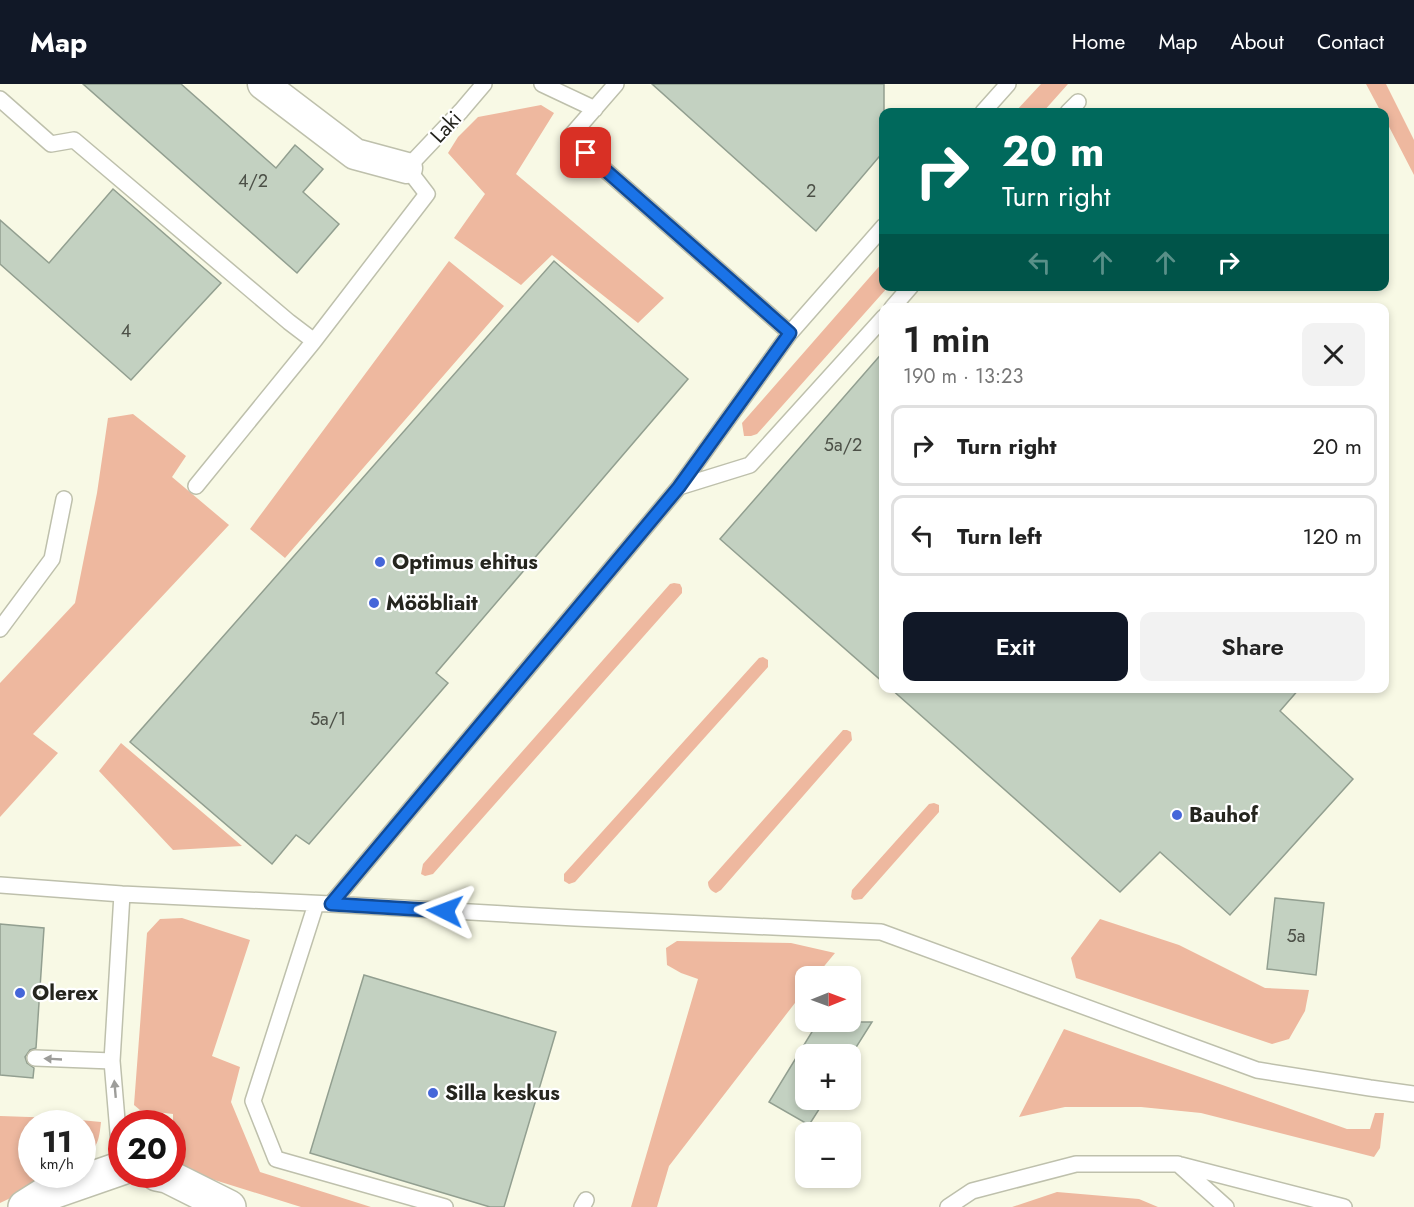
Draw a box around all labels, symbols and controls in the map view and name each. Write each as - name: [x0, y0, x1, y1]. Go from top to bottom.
- text: Map: [30, 22, 87, 63]
- text: Home: [1072, 27, 1125, 57]
- text: Map: [1158, 27, 1198, 57]
- text: About: [1231, 27, 1284, 57]
- text: Contact: [1317, 27, 1384, 57]
- street label: Laki: [423, 104, 469, 150]
- text: 20 m: [1002, 121, 1104, 182]
- pin: [560, 127, 611, 178]
- icon: right: [903, 132, 981, 210]
- icon: arrive: [569, 136, 602, 169]
- house number: 4/2: [238, 168, 268, 194]
- text: Turn right: [1002, 177, 1110, 216]
- house number: 2: [806, 178, 816, 204]
- icon: left: [1023, 246, 1056, 279]
- icon: ahead: [1086, 246, 1119, 279]
- icon: ahead: [1149, 246, 1182, 279]
- icon: right: [1212, 246, 1245, 279]
- text: 1 min: [903, 313, 990, 365]
- house number: 4: [121, 318, 131, 344]
- button: close: [1302, 323, 1365, 386]
- text: 190 m · 13:23: [903, 362, 1023, 391]
- icon: right: [906, 429, 939, 462]
- text: Turn right: [957, 430, 1057, 462]
- text: 20 m: [1313, 430, 1362, 462]
- house number: 5a/2: [824, 432, 862, 458]
- icon: left: [906, 519, 939, 552]
- text: Turn left: [957, 520, 1042, 552]
- text: 120 m: [1303, 520, 1362, 552]
- place label: Optimus ehitus: [392, 547, 538, 577]
- marker: Optimus ehitus: [373, 555, 387, 569]
- place label: Mööbliait: [386, 588, 478, 618]
- marker: Mööbliait: [367, 596, 381, 610]
- button: Exit: [903, 612, 1128, 681]
- button: Share: [1140, 612, 1365, 681]
- house number: 5a/1: [310, 706, 346, 732]
- place label: Bauhof: [1189, 800, 1259, 830]
- marker: Bauhof: [1170, 808, 1184, 822]
- position arrow: [413, 879, 477, 943]
- house number: 5a: [1287, 923, 1305, 949]
- north arrow: [795, 966, 861, 1032]
- map controls: [795, 966, 861, 1188]
- place label: Olerex: [32, 978, 99, 1008]
- marker: Olerex: [13, 986, 27, 1000]
- button: +: [795, 1044, 861, 1110]
- one-way arrow: [43, 1054, 62, 1063]
- place label: Silla keskus: [445, 1078, 560, 1108]
- one-way arrow: [110, 1079, 119, 1098]
- marker: Silla keskus: [426, 1086, 440, 1100]
- speed limit sign: 20: [108, 1110, 186, 1188]
- text: 11: [42, 1120, 72, 1163]
- button: −: [795, 1122, 861, 1188]
- text: km/h: [40, 1153, 74, 1175]

